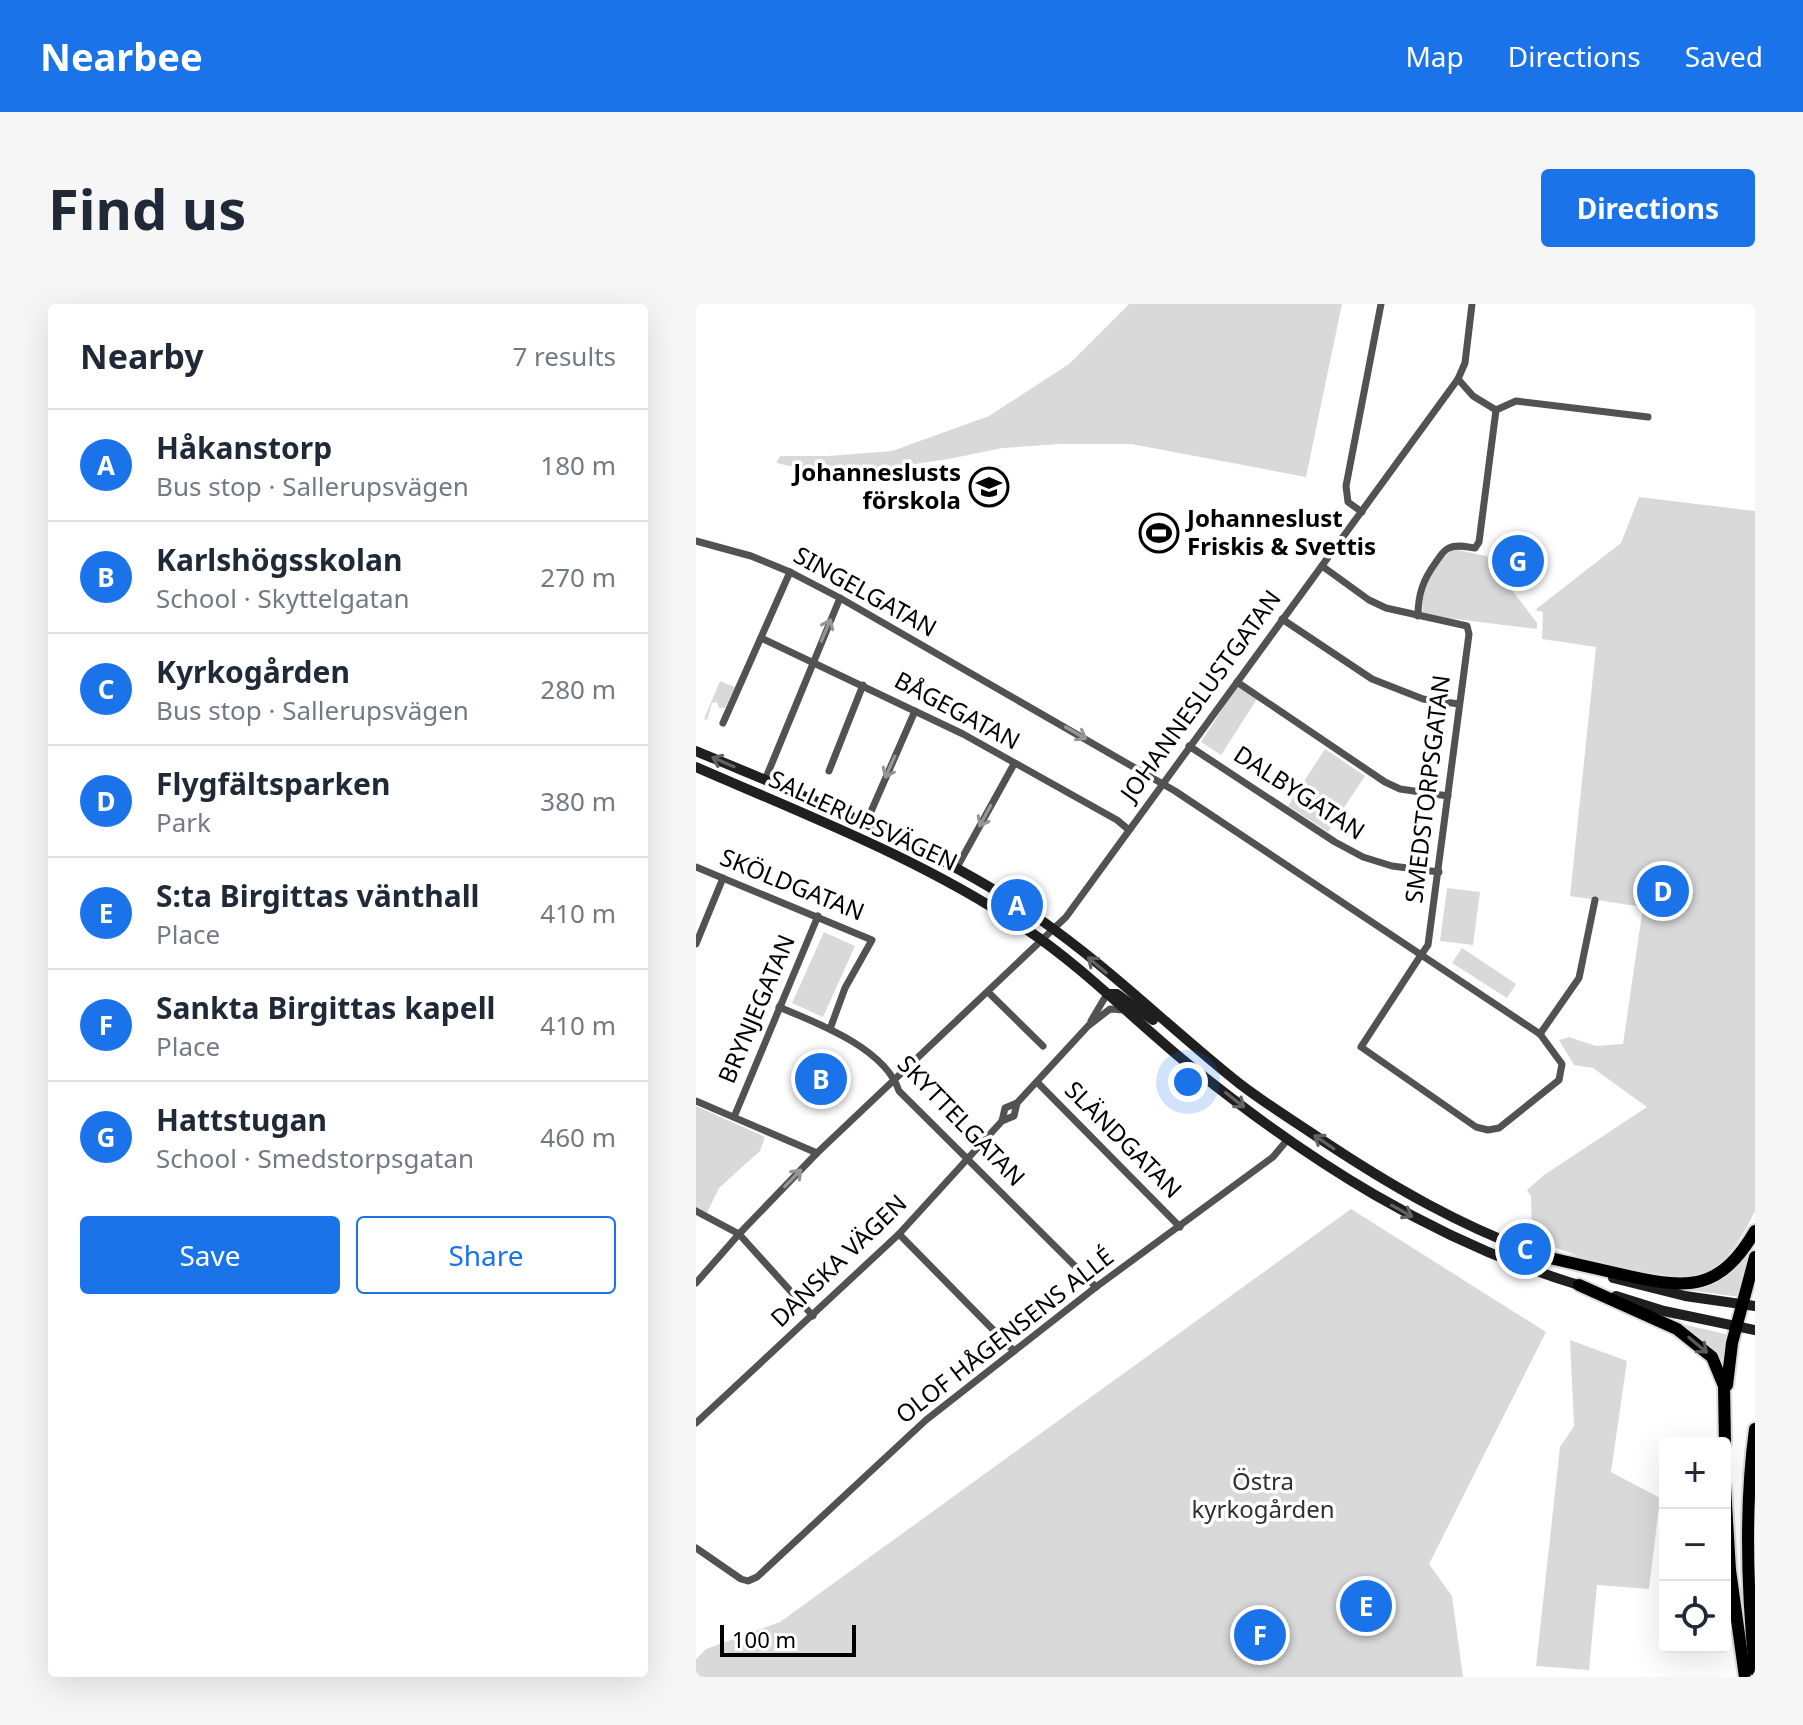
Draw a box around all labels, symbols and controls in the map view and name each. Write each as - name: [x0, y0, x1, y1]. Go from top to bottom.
- text: Nearbee: [40, 30, 203, 82]
- text: Map: [1405, 37, 1464, 75]
- text: Directions: [1508, 37, 1641, 75]
- text: Saved: [1685, 37, 1763, 75]
- button: Directions: [1541, 169, 1755, 247]
- text: Find us: [48, 170, 246, 246]
- text: Nearby: [80, 333, 204, 379]
- text: 7 results: [512, 338, 616, 374]
- text: Håkanstorp: [156, 427, 332, 468]
- text: A: [97, 447, 115, 483]
- text: 180 m: [540, 447, 616, 483]
- place label: Johanneslusts förskola: [791, 455, 961, 516]
- school or university icon: Johanneslusts förskola: [968, 466, 1010, 508]
- text: Bus stop · Sallerupsvägen: [156, 468, 469, 504]
- place label: Johanneslust Friskis & Svettis: [1185, 501, 1376, 562]
- sports icon: Johanneslust Friskis & Svettis: [1138, 512, 1180, 554]
- pin: G: [1492, 531, 1544, 591]
- street label: SINGELGATAN: [788, 538, 943, 644]
- text: Karlshögsskolan: [156, 539, 402, 580]
- text: B: [97, 559, 115, 595]
- text: 270 m: [540, 559, 616, 595]
- text: School · Skyttelgatan: [156, 580, 410, 616]
- street label: JOHANNESLUSTGATAN: [1111, 583, 1288, 809]
- one-way arrow: [820, 618, 835, 643]
- text: Kyrkogården: [156, 651, 350, 692]
- street label: BÅGEGATAN: [889, 663, 1026, 757]
- text: C: [98, 671, 114, 707]
- text: 280 m: [540, 671, 616, 707]
- street label: SMEDSTORPSGATAN: [1396, 673, 1457, 905]
- text: Bus stop · Sallerupsvägen: [156, 692, 469, 728]
- one-way arrow: [1064, 725, 1087, 741]
- street label: DALBYGATAN: [1228, 737, 1372, 846]
- one-way arrow: [711, 754, 735, 769]
- one-way arrow: [882, 755, 897, 779]
- street label: SALLERUPSVÄGEN: [764, 761, 963, 878]
- text: Flygfältsparken: [156, 763, 390, 804]
- text: D: [96, 783, 116, 819]
- text: 380 m: [540, 783, 616, 819]
- text: Park: [156, 804, 211, 840]
- one-way arrow: [977, 804, 992, 828]
- street label: SKÖLDGATAN: [716, 840, 870, 928]
- pin: D: [1637, 861, 1689, 921]
- text: S:ta Birgittas vänthall: [156, 875, 480, 916]
- pin: A: [991, 875, 1043, 935]
- text: E: [99, 895, 113, 931]
- text: 410 m: [540, 895, 616, 931]
- text: Place: [156, 916, 220, 952]
- street label: BRYNJEGATAN: [709, 929, 802, 1088]
- one-way arrow: [1087, 956, 1108, 974]
- text: Sankta Birgittas kapell: [156, 987, 496, 1028]
- text: F: [99, 1007, 113, 1043]
- text: 410 m: [540, 1007, 616, 1043]
- text: Place: [156, 1028, 220, 1064]
- street label: SKYTTELGATAN: [891, 1047, 1033, 1193]
- pin: B: [795, 1049, 847, 1109]
- your location: [1168, 1062, 1208, 1102]
- street label: SLÄNDGATAN: [1058, 1073, 1190, 1205]
- one-way arrow: [1224, 1091, 1245, 1108]
- text: Hattstugan: [156, 1099, 327, 1140]
- text: G: [97, 1119, 115, 1155]
- text: 460 m: [540, 1119, 616, 1155]
- one-way arrow: [1314, 1134, 1336, 1150]
- text: School · Smedstorpsgatan: [156, 1140, 474, 1176]
- one-way arrow: [783, 1169, 802, 1188]
- street label: DANSKA VÄGEN: [763, 1186, 913, 1333]
- one-way arrow: [1390, 1204, 1413, 1220]
- button: Save: [80, 1216, 340, 1294]
- button: Share: [356, 1216, 616, 1294]
- pin: C: [1499, 1219, 1551, 1279]
- street label: OLOF HÅGENSENS ALLÉ: [888, 1239, 1120, 1430]
- one-way arrow: [1687, 1336, 1708, 1354]
- map controls: [1659, 1437, 1731, 1653]
- button: +: [1659, 1437, 1731, 1509]
- park label: Östra kyrkogården: [1191, 1464, 1335, 1525]
- button: −: [1659, 1509, 1731, 1581]
- pin: E: [1340, 1576, 1392, 1636]
- button: locate: [1659, 1581, 1731, 1653]
- pin: F: [1234, 1605, 1286, 1665]
- scale bar: [720, 1621, 856, 1657]
- text: 100 m: [732, 1624, 796, 1654]

